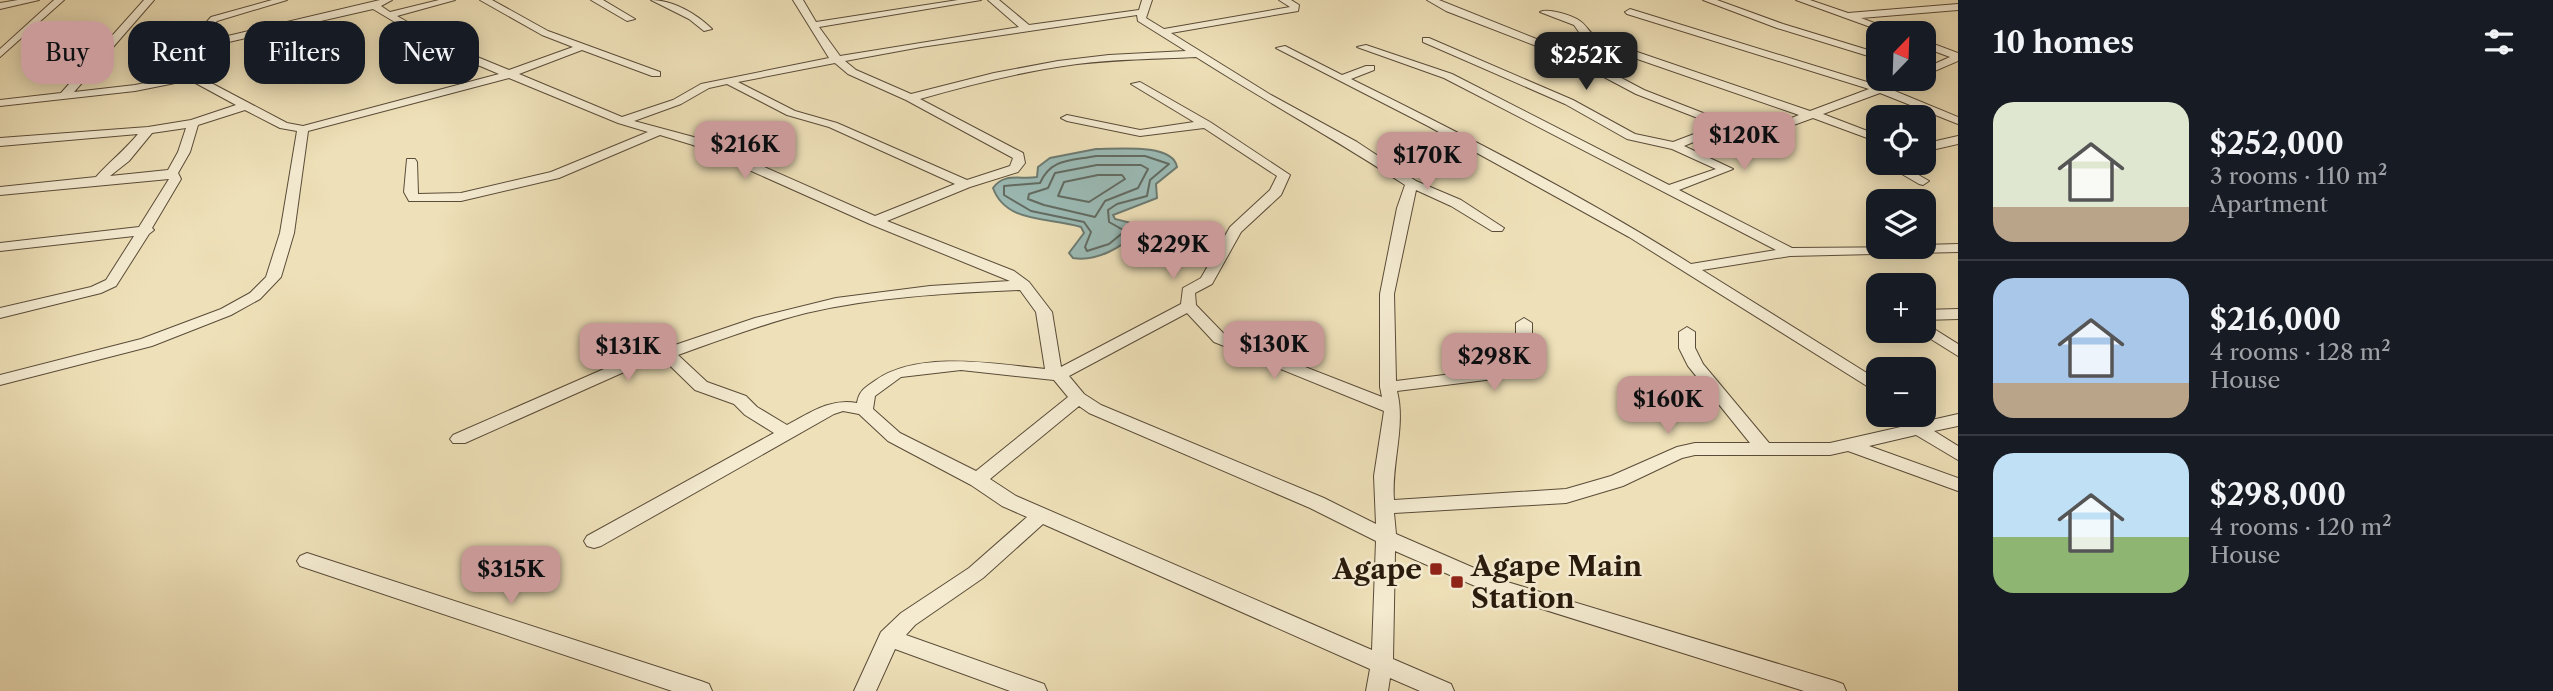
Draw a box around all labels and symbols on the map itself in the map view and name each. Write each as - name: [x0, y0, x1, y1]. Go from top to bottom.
- north arrow: [1866, 21, 1936, 91]
- pin: $252K: [1537, 32, 1635, 92]
- pin: $120K: [1695, 113, 1793, 172]
- pin: $216K: [696, 122, 794, 181]
- pin: $170K: [1378, 132, 1476, 192]
- pin: $229K: [1124, 222, 1222, 281]
- pin: $130K: [1225, 322, 1323, 381]
- pin: $131K: [579, 324, 677, 383]
- pin: $298K: [1445, 334, 1543, 393]
- pin: $160K: [1619, 376, 1717, 436]
- pin: $315K: [462, 546, 560, 606]
- place label: Agape Main Station: [1470, 549, 1642, 615]
- place label: Agape: [1332, 552, 1422, 586]
- marker: Agape: [1428, 561, 1444, 577]
- marker: Agape Main Station: [1449, 574, 1465, 590]

